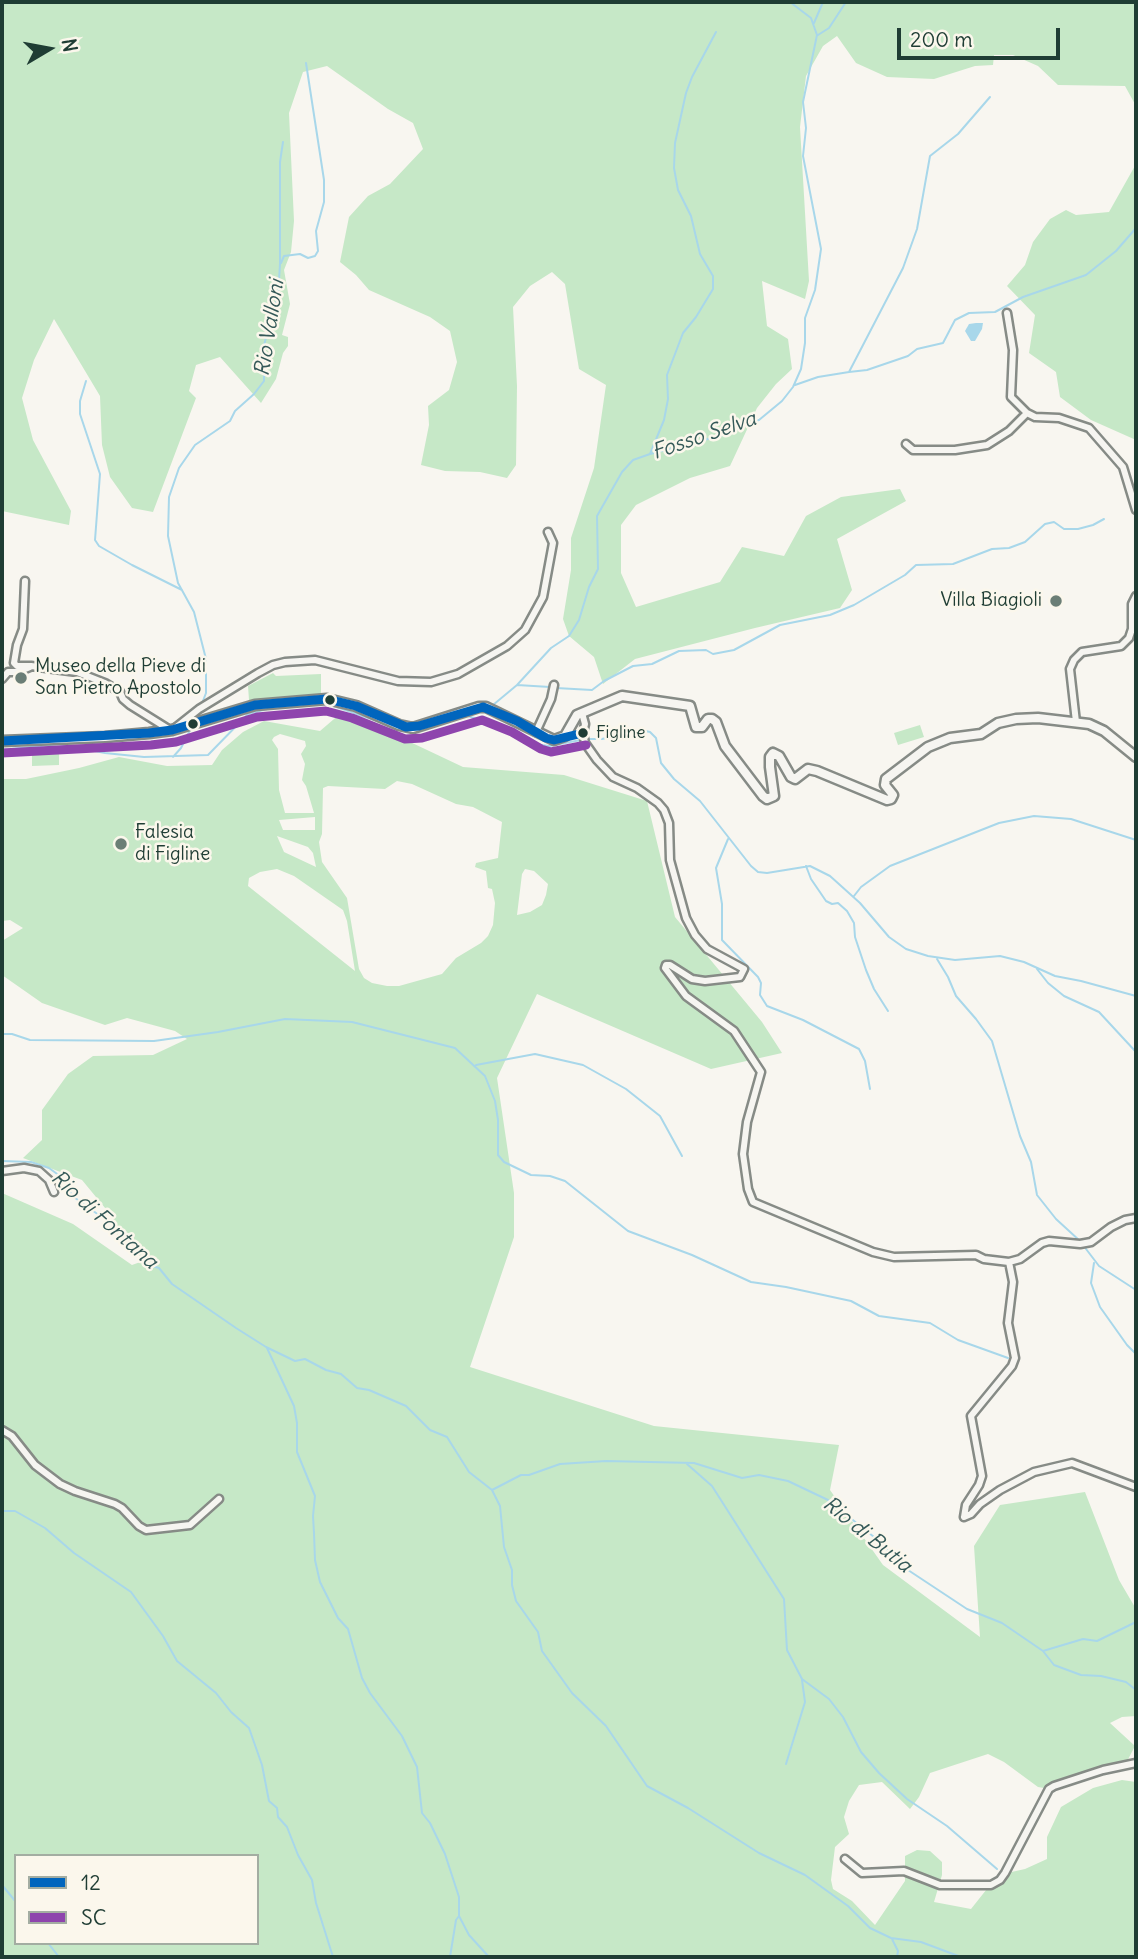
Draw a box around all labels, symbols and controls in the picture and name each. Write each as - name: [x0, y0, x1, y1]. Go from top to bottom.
- north arrow: [14, 14, 84, 84]
- scale bar: [900, 14, 1063, 58]
- text: 200 m: [910, 26, 973, 53]
- text: N: [57, 37, 83, 54]
- water label: Rio Valloni: [250, 278, 290, 378]
- water label: Fosso Selva: [649, 406, 759, 466]
- place label: Villa Biagioli: [940, 590, 1042, 612]
- marker: Villa Biagioli: [1048, 593, 1064, 609]
- place label: Museo della Pieve di San Pietro Apostolo: [35, 656, 206, 700]
- marker: Museo della Pieve di San Pietro Apostolo: [13, 670, 29, 686]
- unlabelled marker: [323, 693, 337, 707]
- unlabelled marker: [186, 717, 200, 731]
- place label: Figline: [596, 723, 646, 743]
- marker: Figline: [576, 726, 590, 740]
- place label: Falesia di Figline: [135, 822, 210, 866]
- marker: Falesia di Figline: [113, 836, 129, 852]
- water label: Rio di Fontana: [45, 1166, 163, 1274]
- water label: Rio di Butia: [818, 1492, 916, 1578]
- legend: [14, 1854, 259, 1945]
- text: 12: [81, 1869, 101, 1896]
- text: SC: [81, 1904, 107, 1931]

